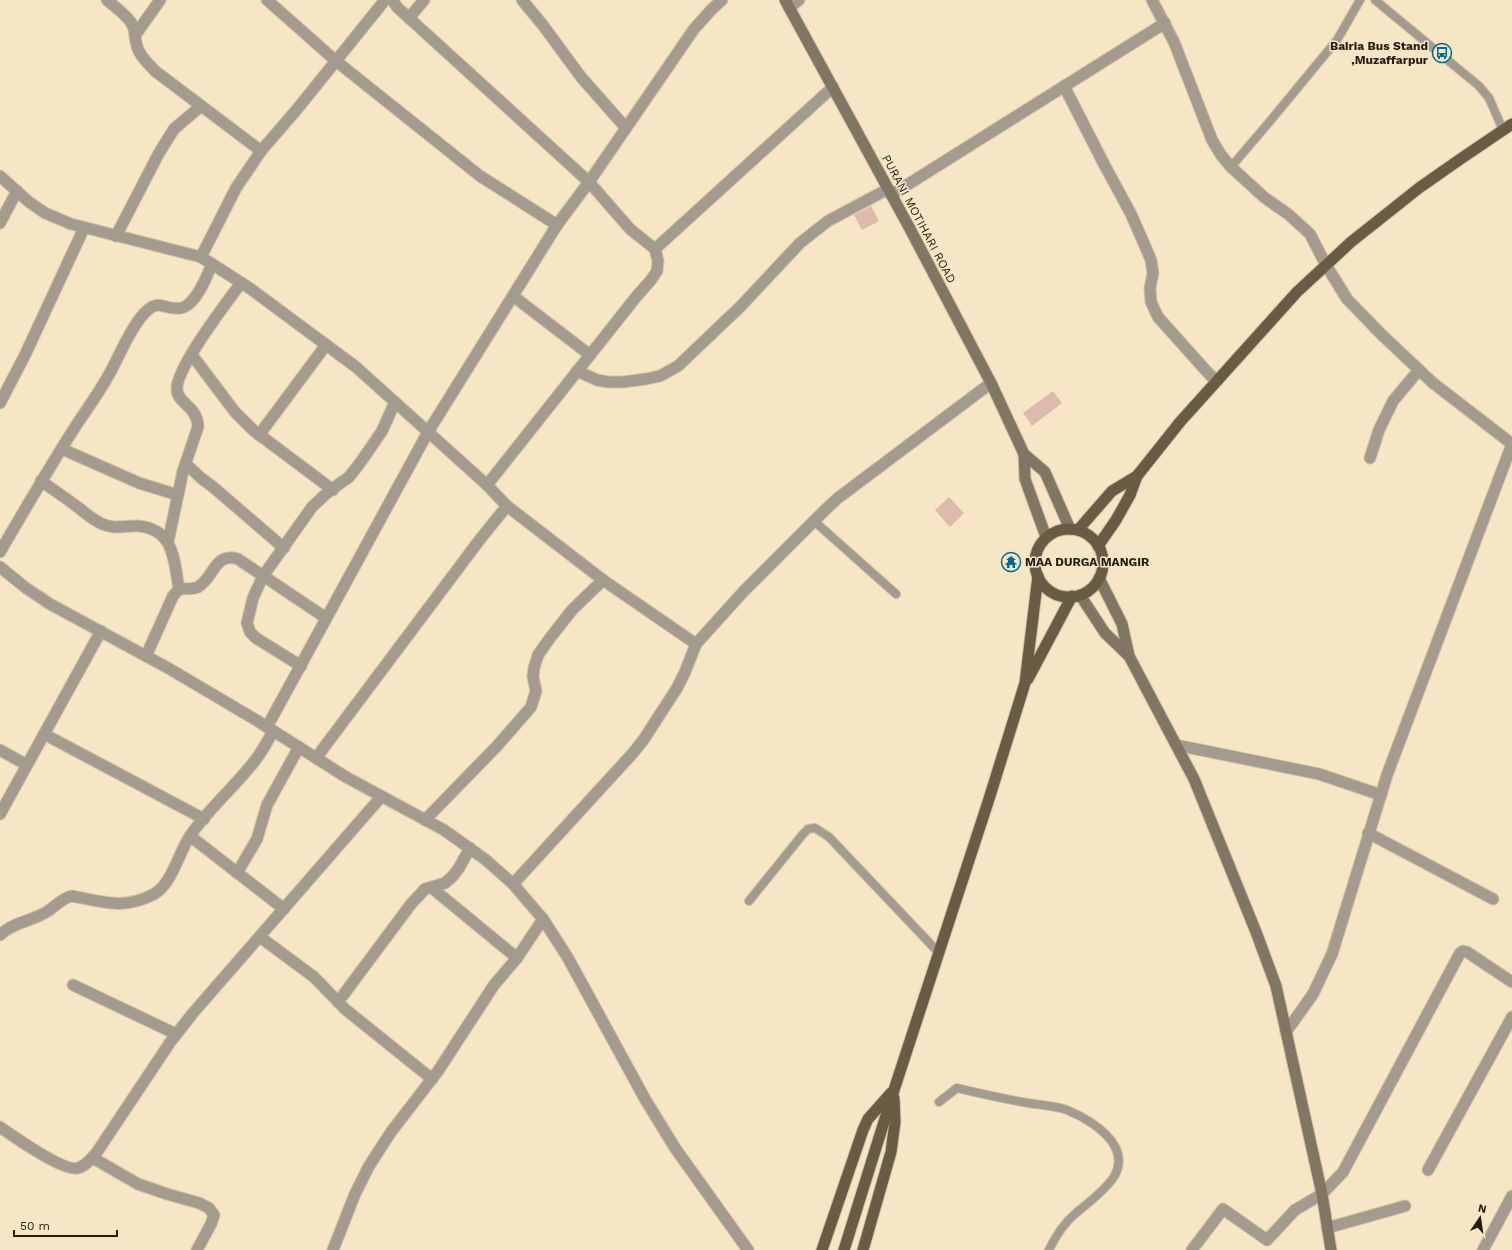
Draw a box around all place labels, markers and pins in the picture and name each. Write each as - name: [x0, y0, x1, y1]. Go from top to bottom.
- place label: Bairia Bus Stand ,Muzaffarpur: [1330, 39, 1429, 67]
- bus stop icon: Bairia Bus Stand ,Muzaffarpur: [1431, 42, 1453, 64]
- temple icon: MAA DURGA MANGIR: [1000, 551, 1022, 573]
- place label: MAA DURGA MANGIR: [1025, 555, 1150, 569]

